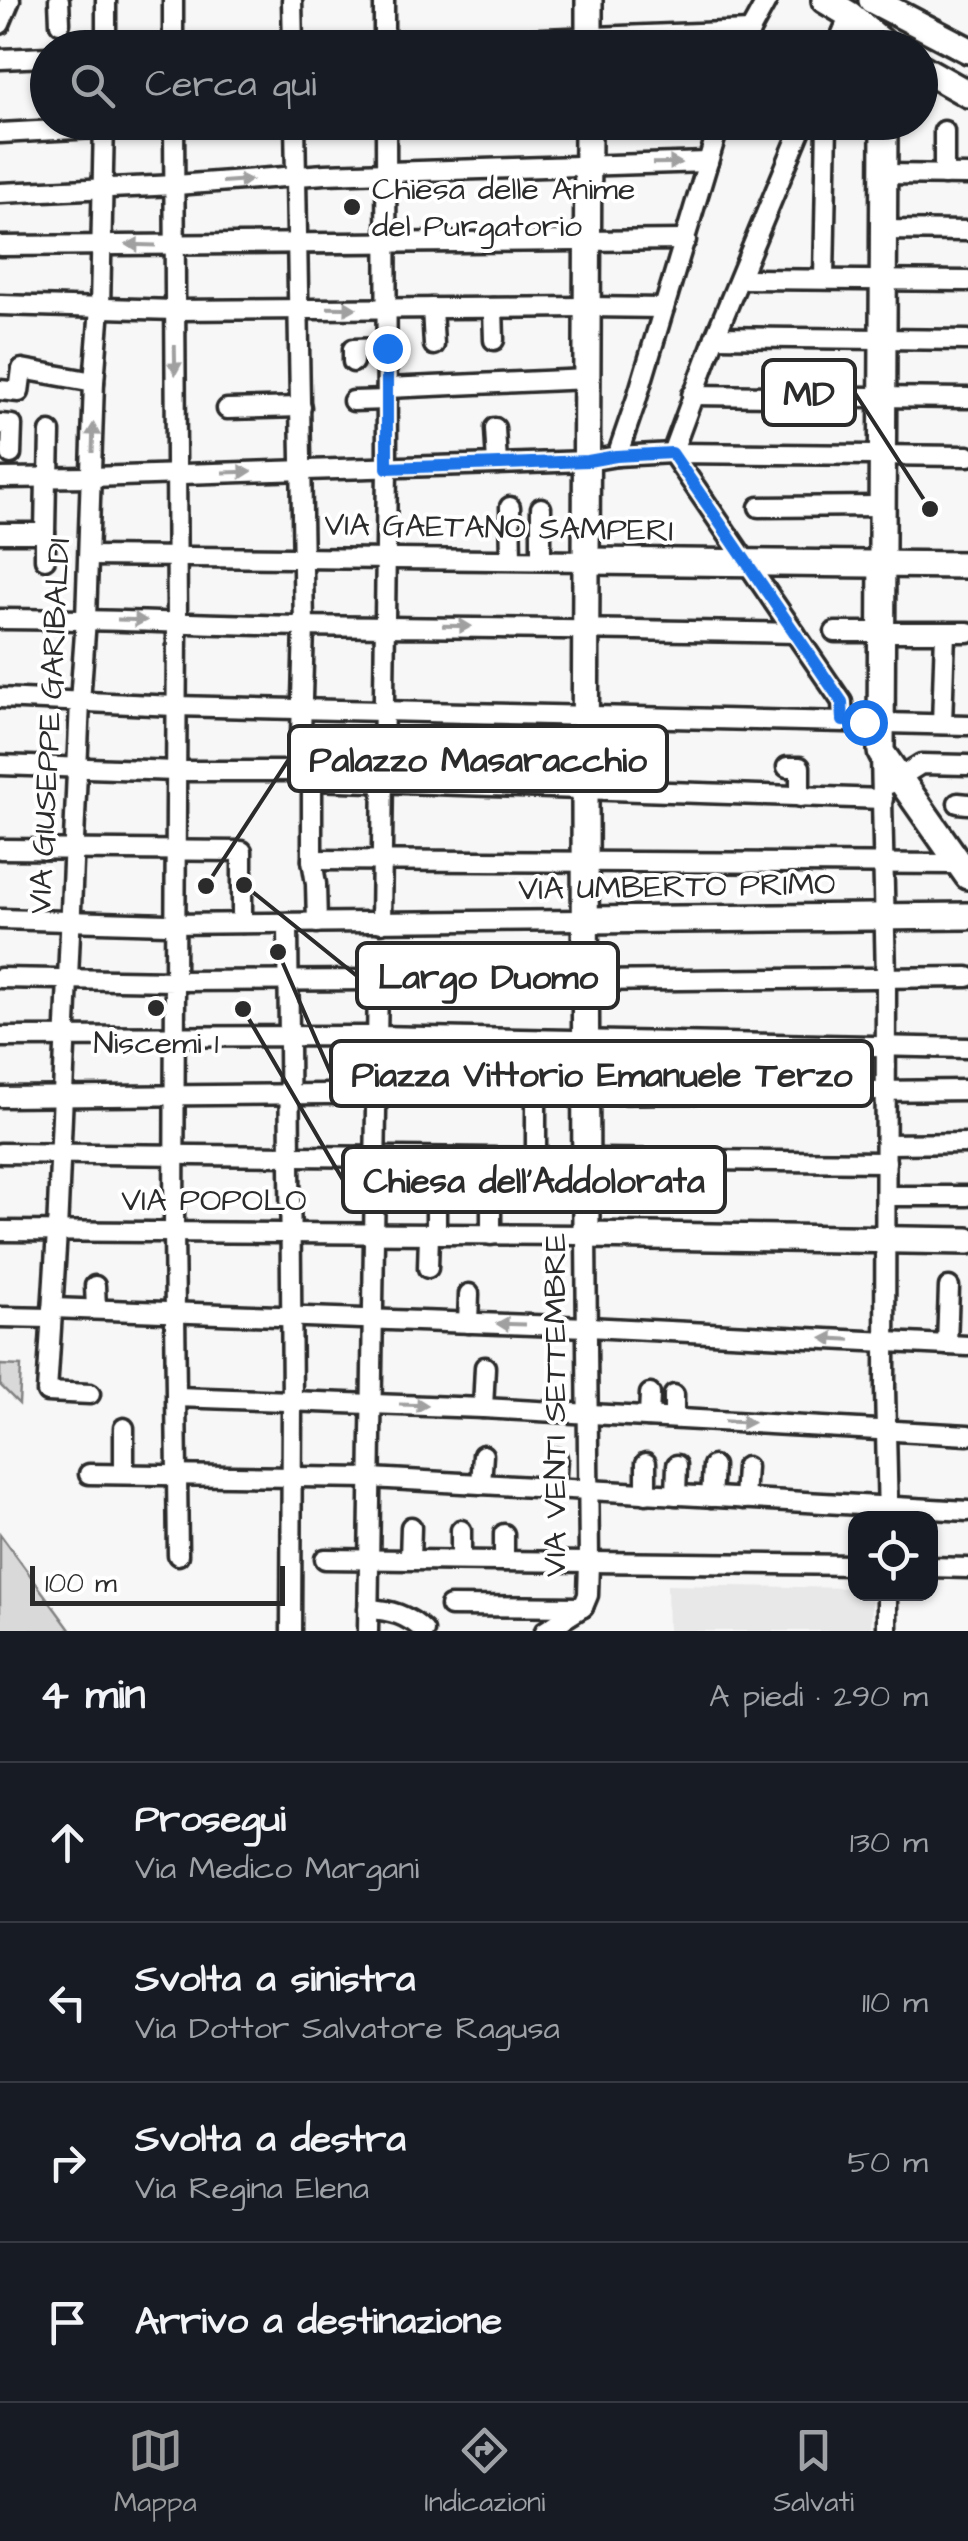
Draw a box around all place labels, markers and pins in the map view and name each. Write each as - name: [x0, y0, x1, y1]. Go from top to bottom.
- place label: Chiesa delle Anime del Purgatorio: [372, 167, 635, 249]
- marker: Chiesa delle Anime del Purgatorio: [341, 196, 363, 218]
- callout: MD: [763, 360, 855, 425]
- callout: Palazzo Masaracchio: [289, 726, 667, 791]
- callout: Largo Duomo: [357, 943, 618, 1008]
- marker: Niscemi 1: [145, 997, 167, 1019]
- place label: Niscemi 1: [93, 1021, 219, 1066]
- callout: Piazza Vittorio Emanuele Terzo: [331, 1041, 872, 1106]
- callout: Chiesa dell'Addolorata: [343, 1147, 725, 1212]

